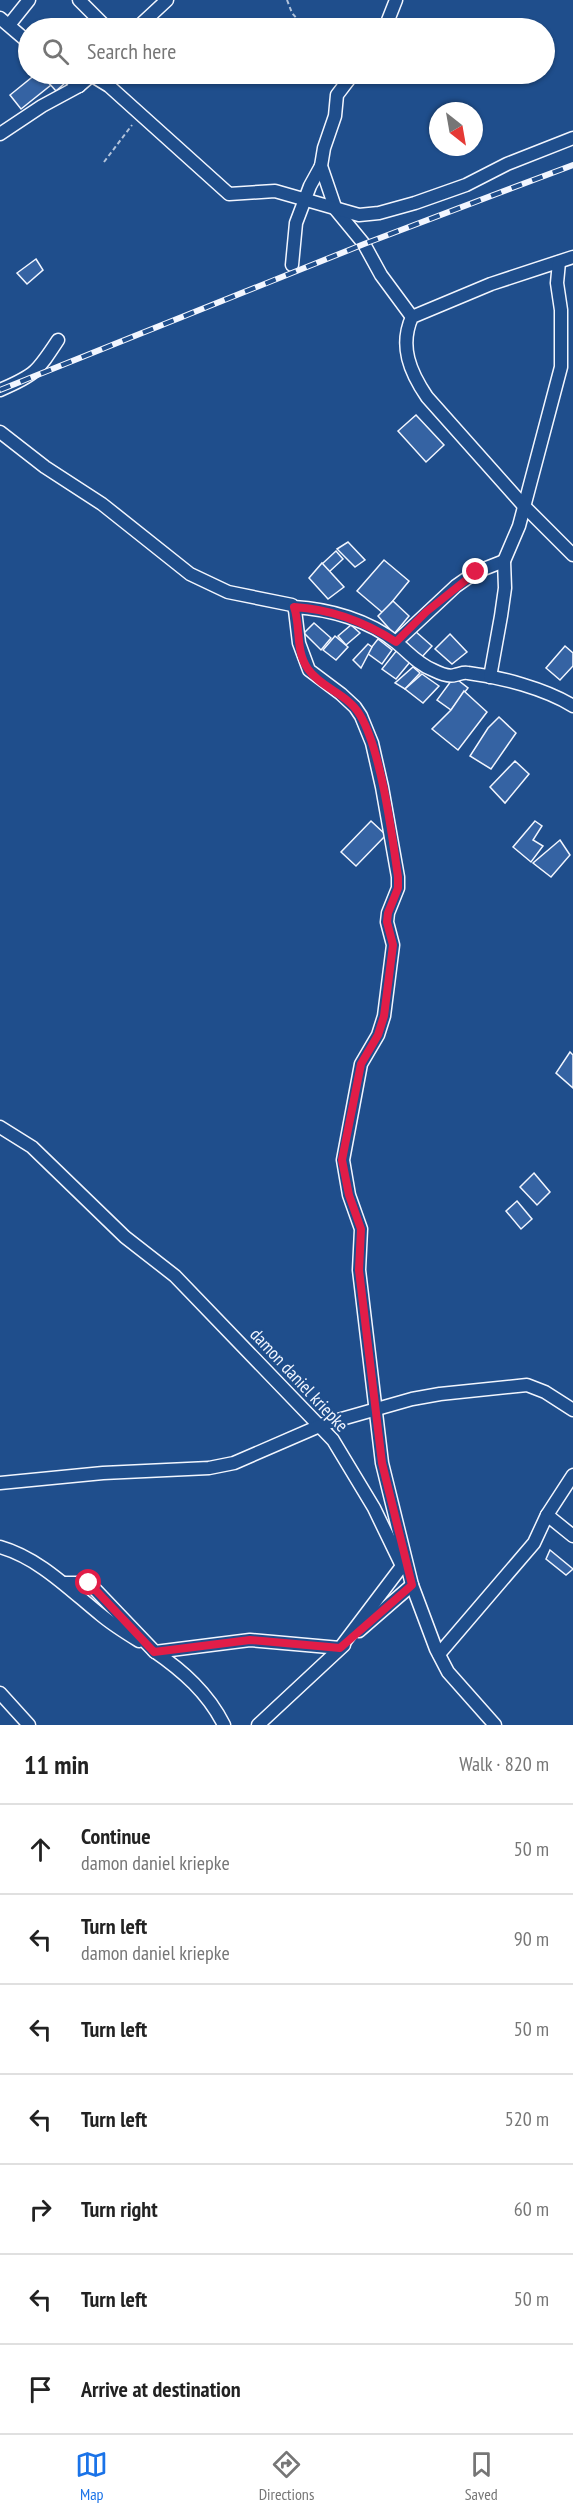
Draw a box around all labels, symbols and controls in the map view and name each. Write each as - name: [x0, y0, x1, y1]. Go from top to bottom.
- search box: [18, 18, 555, 84]
- icon: search: [39, 35, 72, 68]
- text: Search here: [87, 37, 176, 65]
- north arrow: [429, 102, 483, 156]
- route end: [462, 558, 488, 584]
- street label: damon daniel kriepke: [245, 1323, 353, 1436]
- route start: [75, 1569, 101, 1595]
- text: 11 min: [24, 1748, 89, 1781]
- text: Walk · 820 m: [459, 1751, 549, 1777]
- text: Continue: [81, 1822, 151, 1850]
- icon: ahead: [24, 1833, 57, 1866]
- text: 50 m: [514, 1836, 549, 1862]
- text: damon daniel kriepke: [81, 1850, 230, 1876]
- text: Turn left: [81, 1912, 147, 1940]
- icon: left: [24, 1923, 57, 1956]
- text: 90 m: [514, 1926, 549, 1952]
- text: damon daniel kriepke: [81, 1940, 230, 1966]
- icon: left: [24, 2013, 57, 2046]
- text: Turn left: [81, 2015, 147, 2043]
- text: 50 m: [514, 2016, 549, 2042]
- icon: left: [24, 2103, 57, 2136]
- text: Turn left: [81, 2105, 147, 2133]
- text: 520 m: [505, 2106, 549, 2132]
- icon: right: [24, 2193, 57, 2226]
- text: Turn right: [81, 2195, 158, 2223]
- text: 60 m: [514, 2196, 549, 2222]
- icon: left: [24, 2283, 57, 2316]
- text: Turn left: [81, 2285, 147, 2313]
- text: 50 m: [514, 2286, 549, 2312]
- icon: arrive: [24, 2373, 57, 2406]
- text: Arrive at destination: [81, 2375, 241, 2403]
- tab: Map: [75, 2448, 108, 2504]
- tab: Directions: [259, 2448, 314, 2504]
- tab: Saved: [465, 2448, 498, 2504]

